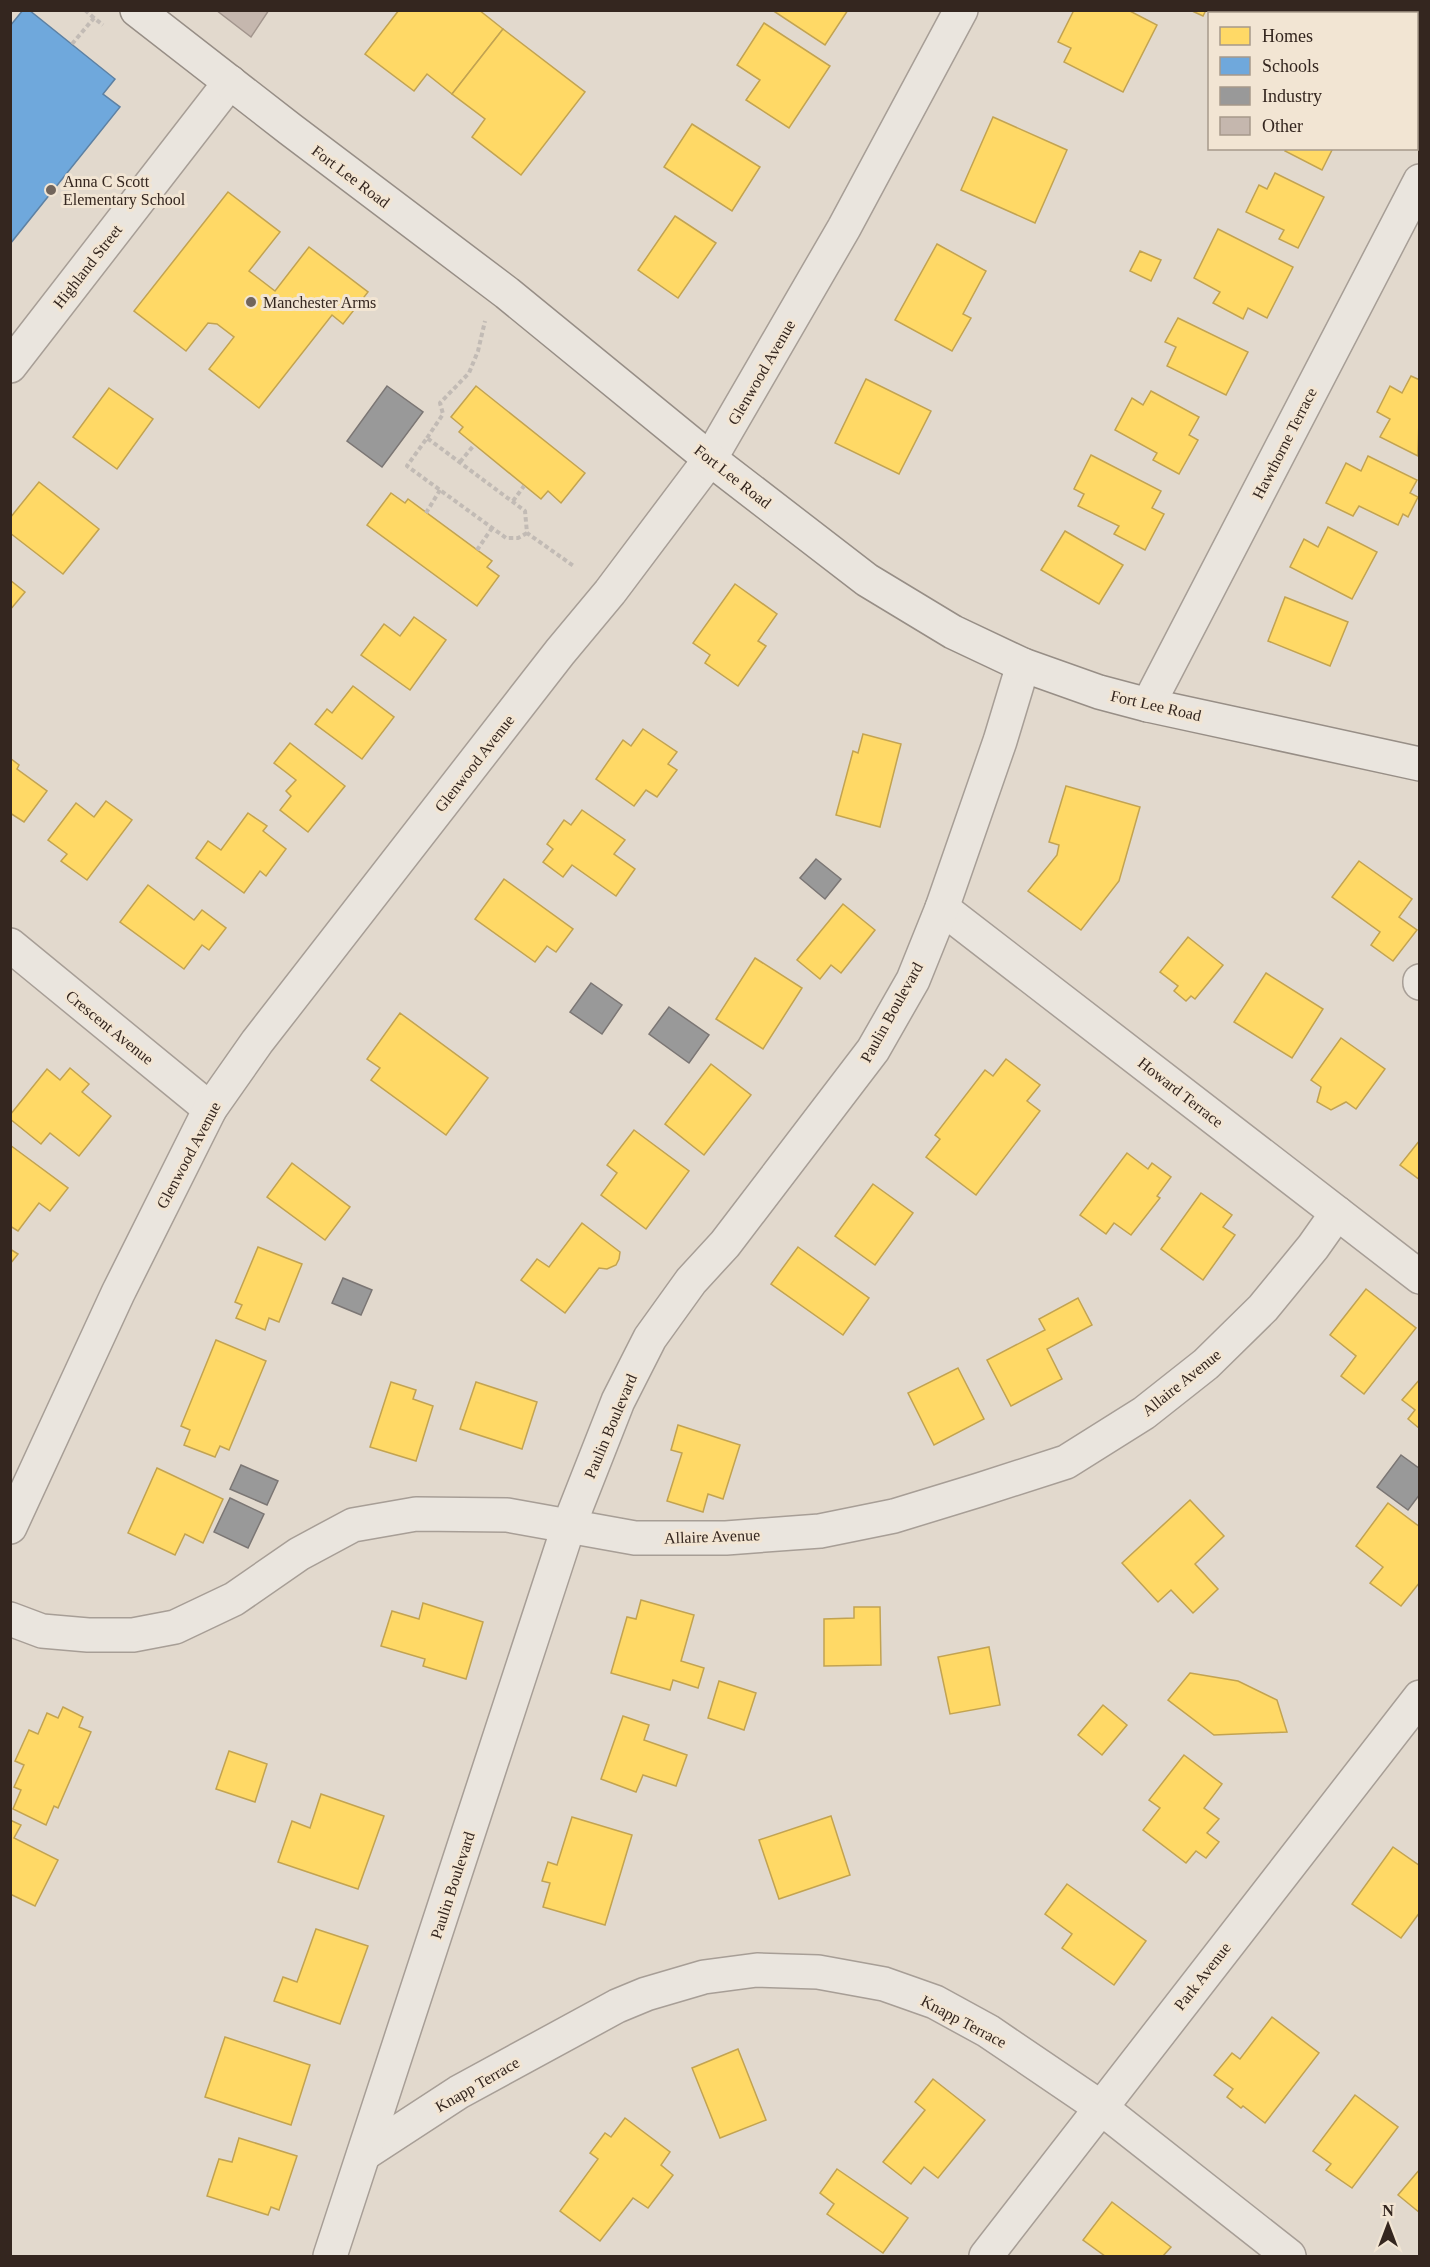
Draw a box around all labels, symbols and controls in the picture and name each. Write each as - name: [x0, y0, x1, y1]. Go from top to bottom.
- legend: [1208, 12, 1418, 150]
- text: Homes: [1262, 26, 1313, 46]
- text: Schools: [1262, 56, 1319, 76]
- text: Industry: [1262, 86, 1322, 106]
- text: Other: [1262, 116, 1303, 136]
- street label: Fort Lee Road: [309, 142, 393, 211]
- place label: Anna C Scott Elementary School: [63, 173, 186, 209]
- marker: Anna C Scott Elementary School: [44, 183, 58, 197]
- street label: Highland Street: [50, 221, 126, 312]
- place label: Manchester Arms: [263, 294, 376, 311]
- marker: Manchester Arms: [244, 295, 258, 309]
- street label: Glenwood Avenue: [724, 317, 798, 428]
- street label: Hawthorne Terrace: [1249, 385, 1320, 502]
- street label: Fort Lee Road: [691, 441, 774, 512]
- street label: Fort Lee Road: [1109, 687, 1203, 724]
- street label: Glenwood Avenue: [431, 711, 518, 815]
- street label: Paulin Boulevard: [857, 959, 926, 1065]
- street label: Crescent Avenue: [62, 987, 157, 1068]
- street label: Howard Terrace: [1135, 1054, 1226, 1131]
- street label: Glenwood Avenue: [153, 1099, 224, 1211]
- street label: Allaire Avenue: [1139, 1346, 1224, 1419]
- street label: Paulin Boulevard: [581, 1372, 640, 1481]
- street label: Allaire Avenue: [664, 1526, 760, 1547]
- street label: Paulin Boulevard: [427, 1829, 478, 1941]
- street label: Park Avenue: [1171, 1939, 1234, 2013]
- street label: Knapp Terrace: [918, 1992, 1009, 2052]
- street label: Knapp Terrace: [432, 2054, 523, 2116]
- north arrow: [1358, 2195, 1418, 2255]
- text: N: [1382, 2202, 1394, 2219]

